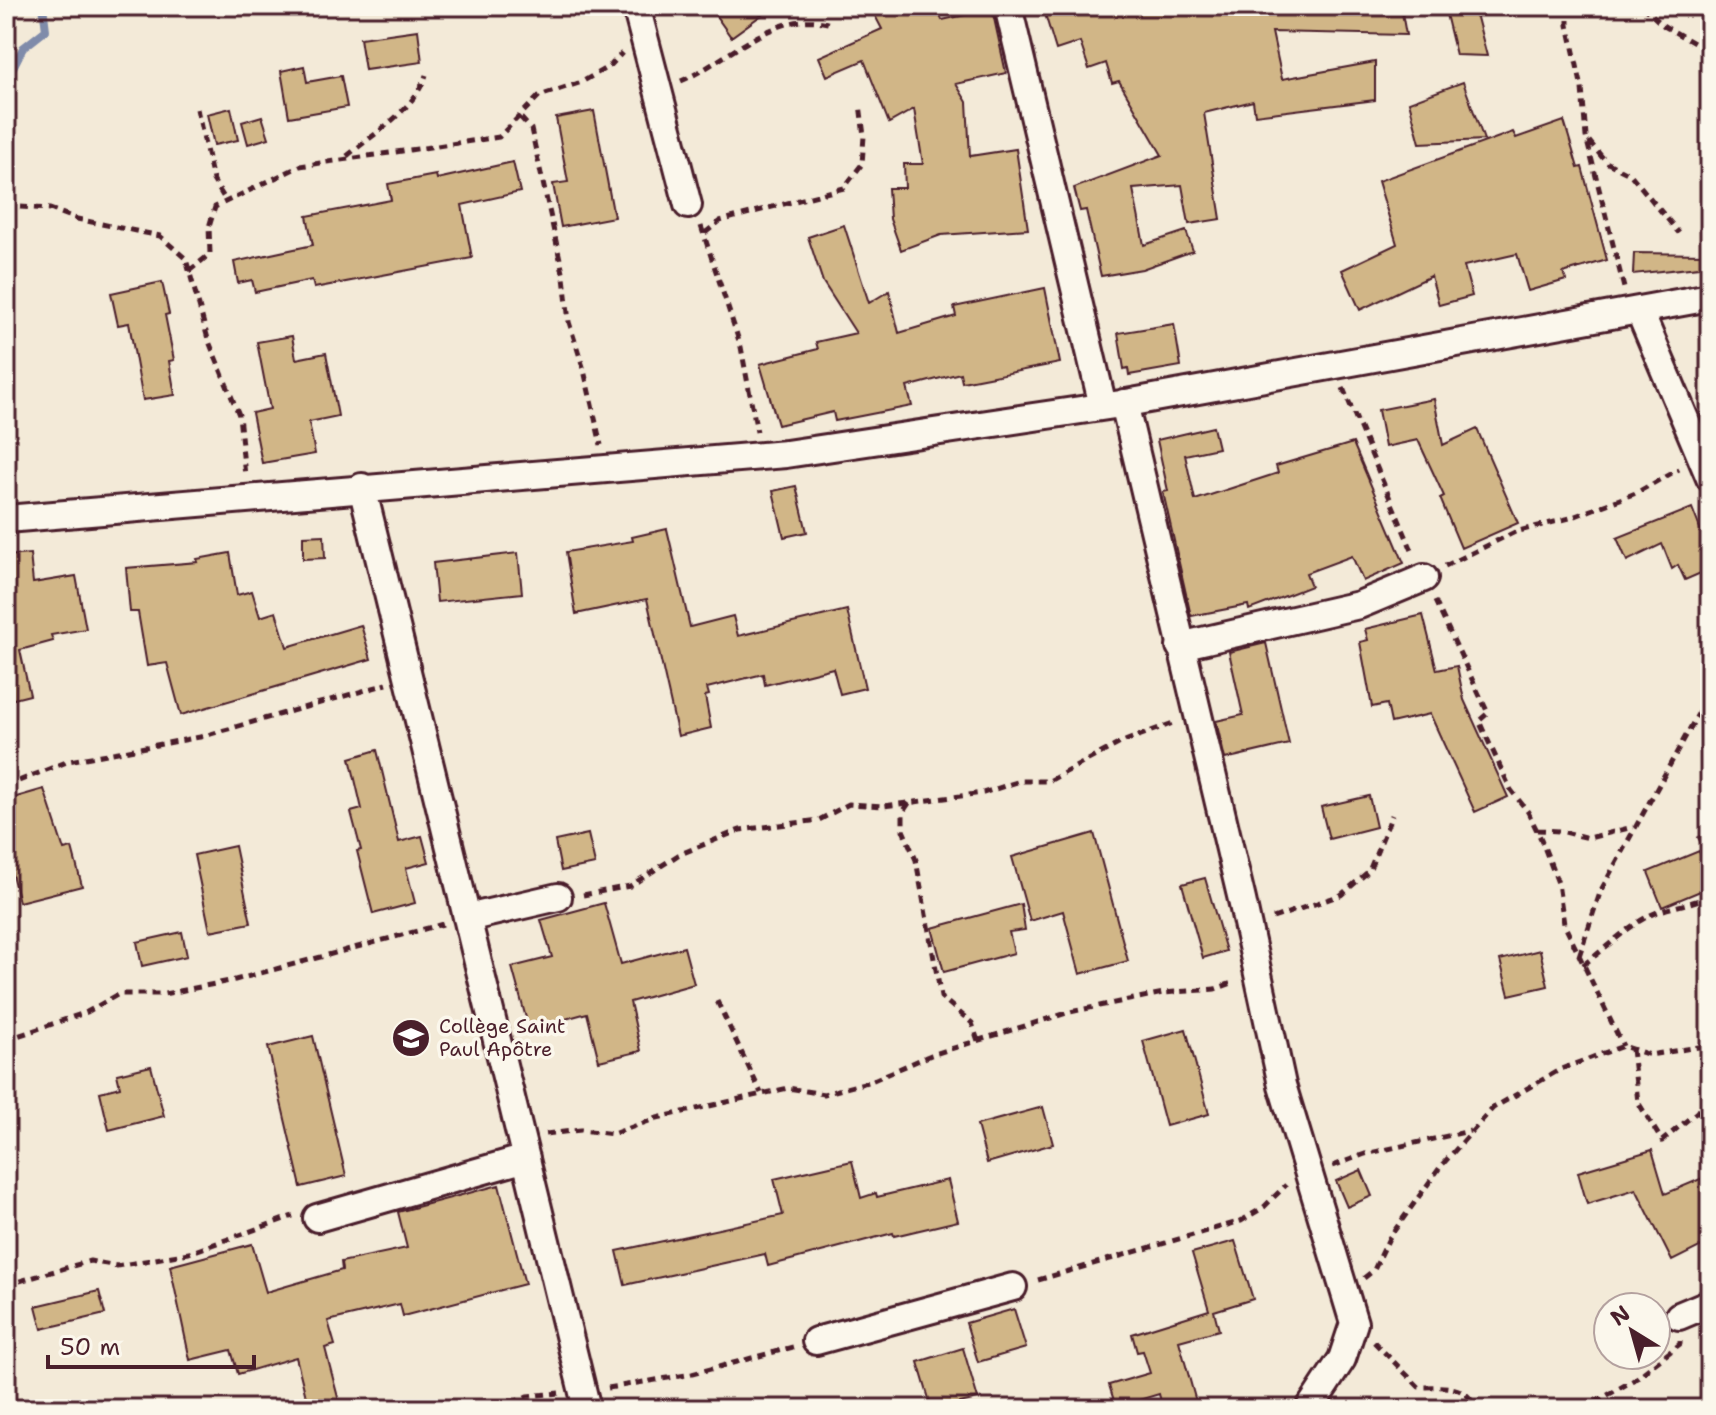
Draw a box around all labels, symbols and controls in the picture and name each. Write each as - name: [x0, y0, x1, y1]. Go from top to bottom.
- place label: Collège Saint Paul Apôtre: [439, 1013, 566, 1062]
- school or university icon: Collège Saint Paul Apôtre: [390, 1017, 432, 1059]
- north arrow: [1592, 1291, 1672, 1371]
- text: N: [1605, 1299, 1636, 1332]
- scale bar: [48, 1319, 254, 1369]
- text: 50 m: [60, 1331, 120, 1363]

